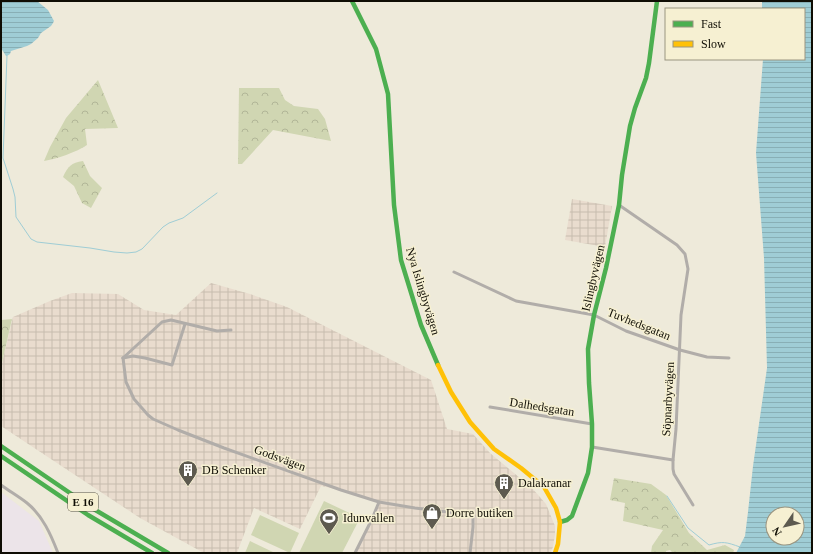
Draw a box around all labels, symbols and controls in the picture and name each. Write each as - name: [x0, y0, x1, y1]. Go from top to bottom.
- legend: [665, 8, 805, 60]
- text: Fast: [701, 17, 722, 31]
- text: Slow: [701, 37, 726, 51]
- street label: Islingbyvägen: [579, 243, 607, 313]
- street label: Nya Islingbyvägen: [403, 245, 443, 337]
- street label: Tuvhedsgatan: [605, 305, 673, 343]
- street label: Söpnarbyvägen: [659, 361, 677, 437]
- street label: Dalhedsgatan: [509, 395, 575, 419]
- street label: Godsvägen: [252, 442, 308, 474]
- building icon: DB Schenker: [177, 459, 199, 487]
- place label: DB Schenker: [202, 463, 266, 477]
- building icon: Dalakranar: [493, 472, 515, 500]
- place label: Dalakranar: [518, 476, 571, 490]
- road number: E 16: [68, 493, 98, 511]
- shop icon: Dorre butiken: [421, 502, 443, 530]
- place label: Dorre butiken: [446, 506, 513, 520]
- north arrow: [765, 506, 805, 546]
- sports icon: Idunvallen: [318, 507, 340, 535]
- place label: Idunvallen: [343, 511, 394, 525]
- text: N: [769, 525, 784, 538]

